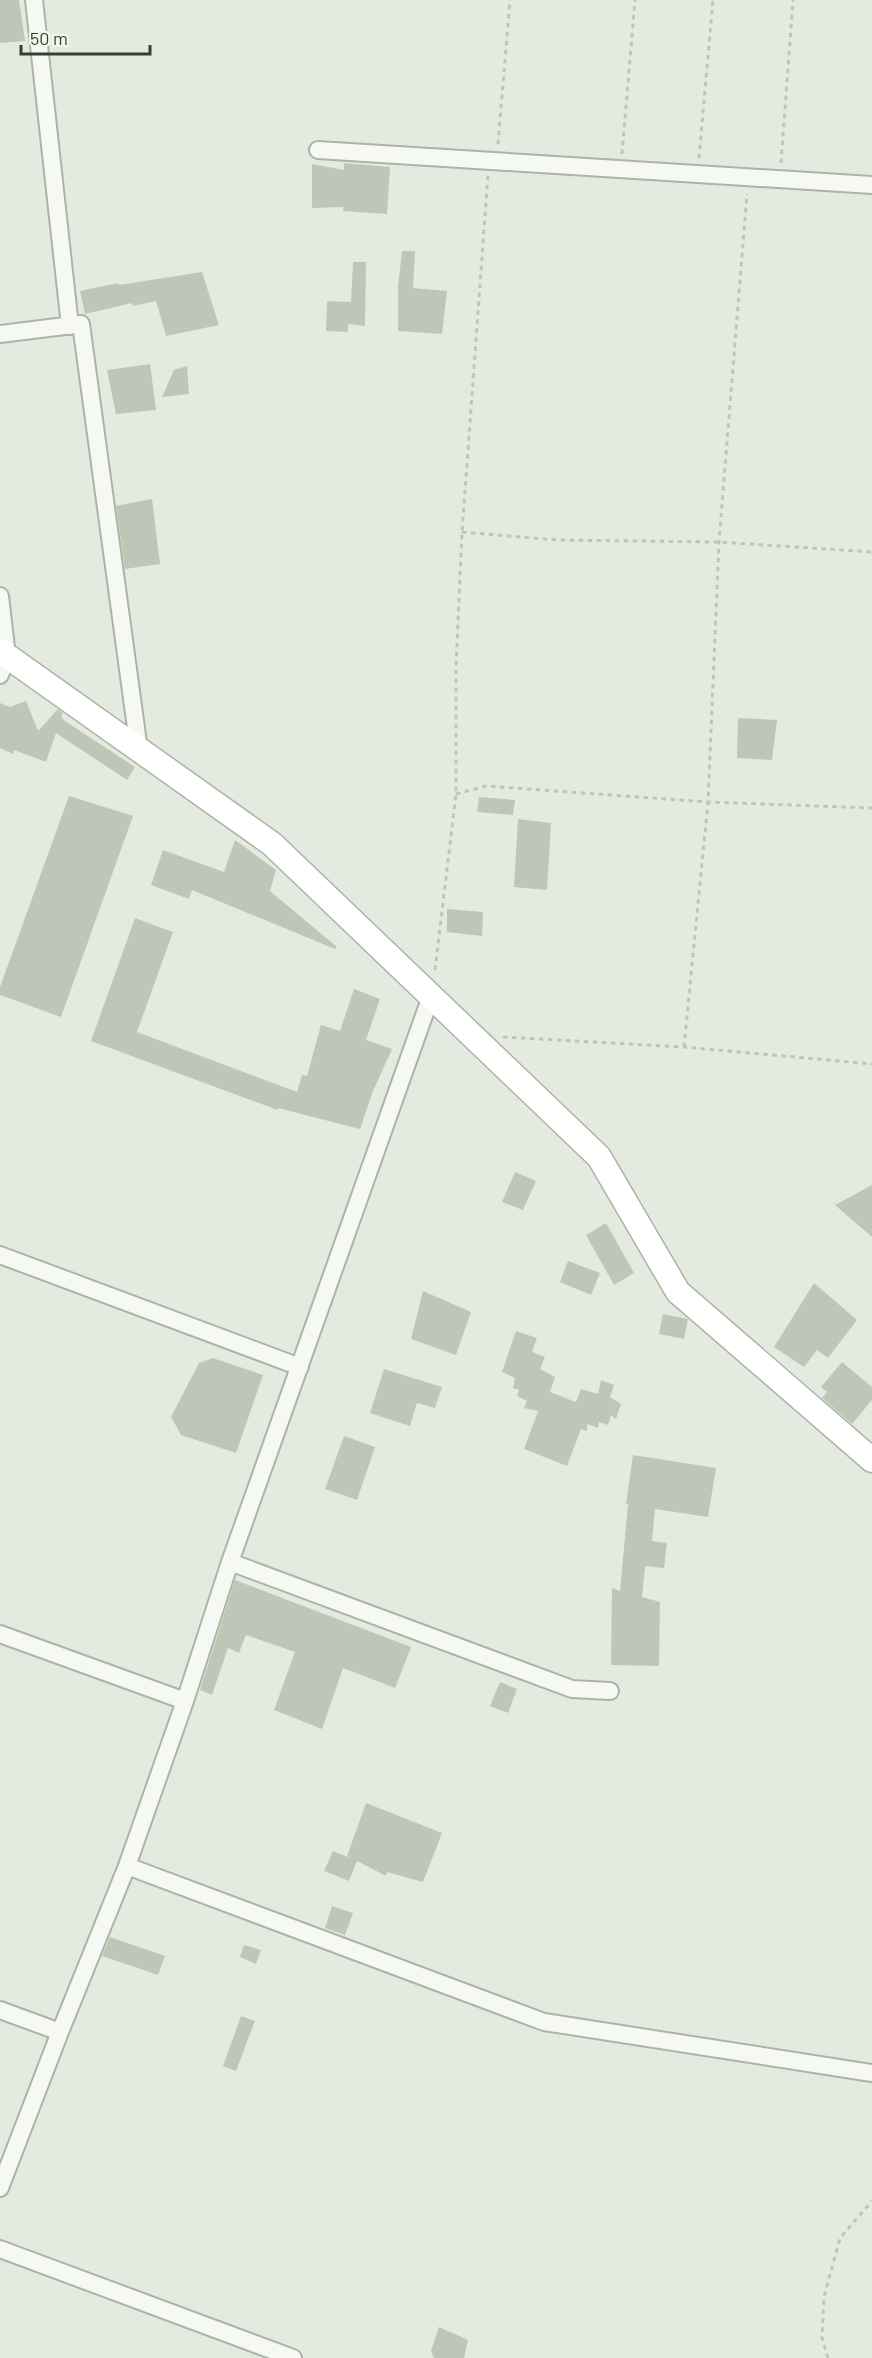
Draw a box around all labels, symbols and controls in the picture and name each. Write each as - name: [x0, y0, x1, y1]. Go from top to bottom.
- scale bar: [21, 18, 150, 56]
- text: 50 m: [30, 27, 68, 49]

